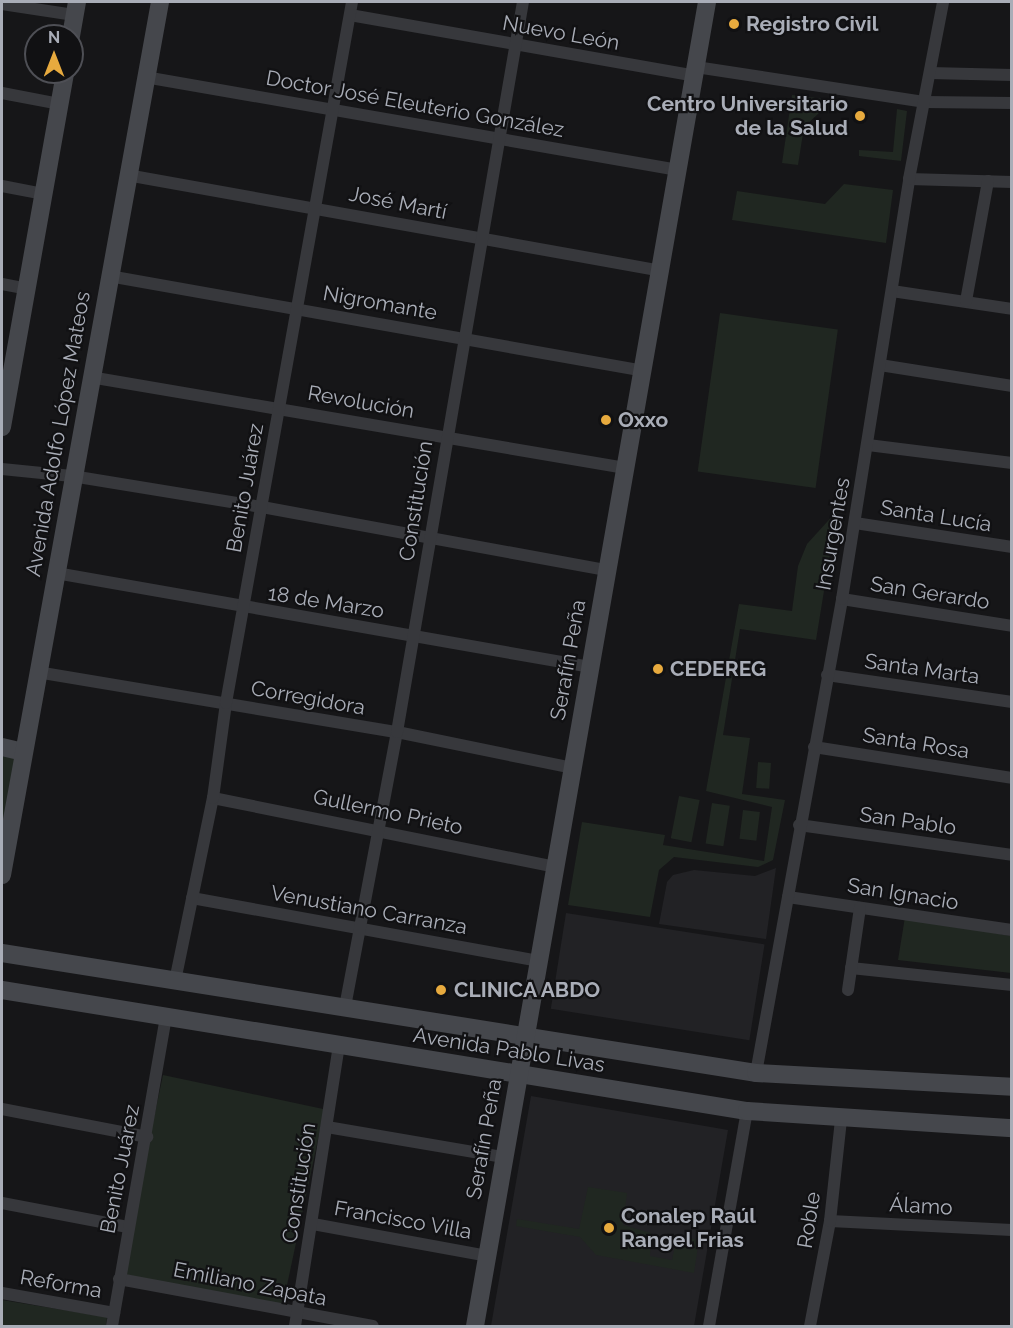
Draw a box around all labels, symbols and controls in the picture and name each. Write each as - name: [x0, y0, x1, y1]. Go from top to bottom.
- street label: Nuevo León: [500, 10, 622, 56]
- place label: Registro Civil: [746, 11, 878, 37]
- marker: Registro Civil: [727, 17, 741, 31]
- north arrow: [24, 24, 84, 84]
- text: N: [48, 28, 60, 47]
- street label: Doctor José Eleuterio González: [263, 65, 567, 143]
- place label: Centro Universitario de la Salud: [647, 91, 848, 141]
- marker: Centro Universitario de la Salud: [853, 109, 867, 123]
- street label: José Martí: [347, 181, 449, 225]
- street label: Nigromante: [321, 281, 439, 325]
- street label: Avenida Adolfo López Mateos: [20, 289, 96, 579]
- street label: Revolución: [306, 380, 416, 424]
- place label: Oxxo: [618, 407, 668, 433]
- marker: Oxxo: [599, 413, 613, 427]
- street label: Benito Juárez: [221, 421, 269, 555]
- street label: Constitución: [394, 439, 438, 563]
- street label: Insurgentes: [811, 476, 855, 592]
- street label: Santa Lucía: [879, 495, 993, 537]
- street label: San Gerardo: [868, 571, 992, 615]
- street label: 18 de Marzo: [266, 580, 386, 624]
- street label: Serafín Peña: [545, 598, 591, 722]
- street label: Santa Marta: [863, 648, 981, 690]
- place label: CEDEREG: [670, 656, 766, 682]
- marker: CEDEREG: [651, 662, 665, 676]
- street label: Corregidora: [249, 676, 367, 720]
- street label: Santa Rosa: [861, 722, 971, 764]
- street label: Gullermo Prieto: [311, 784, 465, 840]
- street label: San Pablo: [858, 802, 958, 840]
- street label: San Ignacio: [846, 873, 960, 915]
- street label: Venustiano Carranza: [269, 880, 469, 940]
- place label: CLINICA ABDO: [454, 977, 601, 1003]
- marker: CLINICA ABDO: [432, 981, 450, 999]
- street label: Avenida Pablo Livas: [411, 1022, 607, 1078]
- street label: Serafín Peña: [461, 1077, 507, 1201]
- street label: Benito Juárez: [95, 1102, 145, 1236]
- street label: Constitución: [277, 1121, 321, 1245]
- street label: Roble: [792, 1190, 826, 1250]
- street label: Álamo: [889, 1192, 953, 1220]
- street label: Francisco Villa: [332, 1195, 474, 1245]
- place label: Conalep Raúl Rangel Frias: [621, 1203, 756, 1253]
- marker: Conalep Raúl Rangel Frias: [602, 1221, 616, 1235]
- street label: Emiliano Zapata: [171, 1257, 329, 1311]
- street label: Reforma: [18, 1264, 104, 1304]

